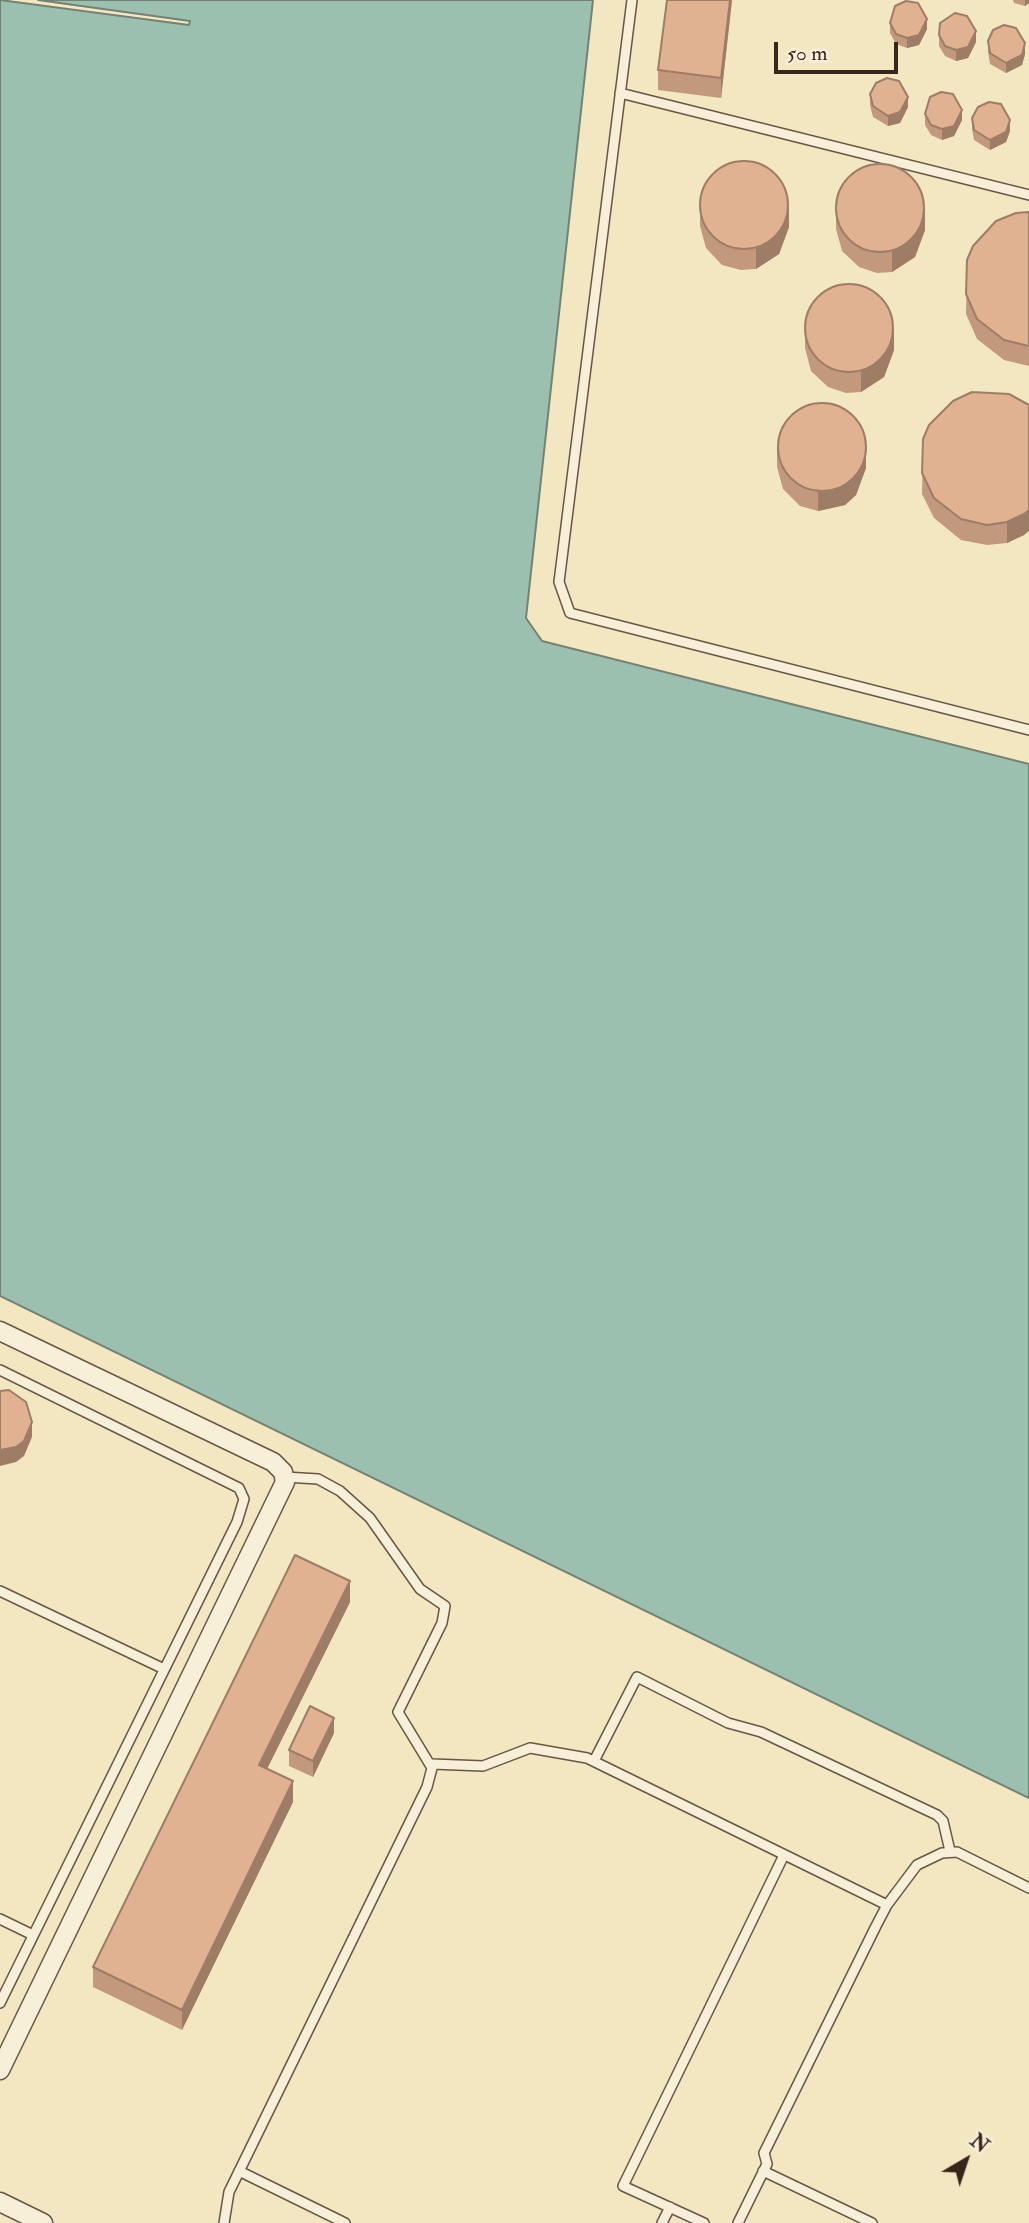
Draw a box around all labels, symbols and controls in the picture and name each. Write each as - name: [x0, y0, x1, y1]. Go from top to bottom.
- scale bar: [777, 28, 901, 72]
- text: 50 m: [787, 40, 828, 67]
- north arrow: [931, 2125, 1001, 2195]
- text: N: [965, 2129, 993, 2158]

